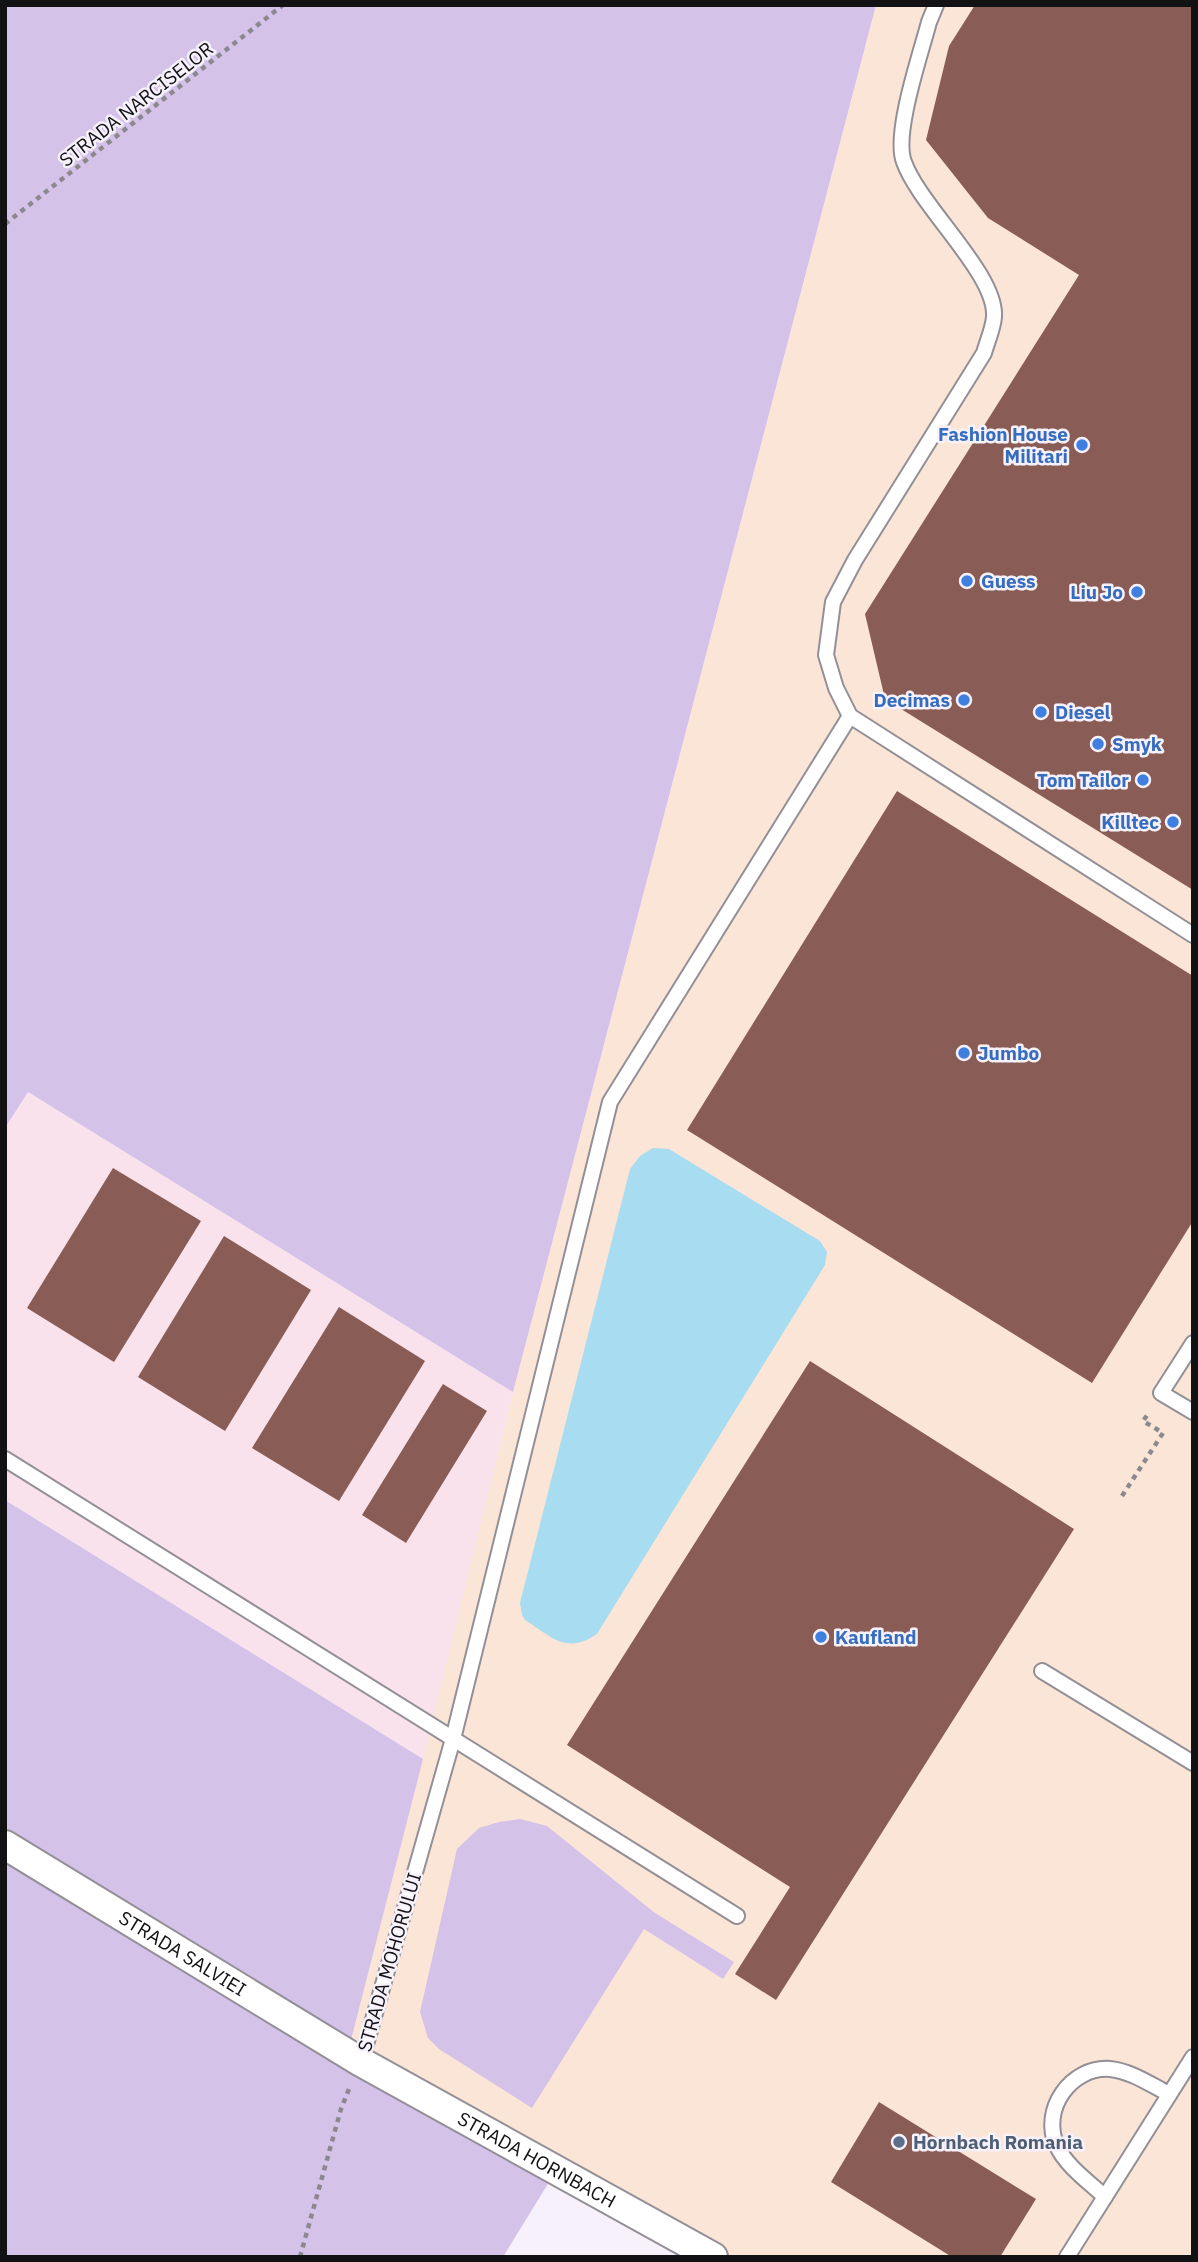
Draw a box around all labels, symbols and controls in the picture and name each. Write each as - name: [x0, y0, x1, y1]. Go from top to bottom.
- street label: STRADA NARCISELOR: [54, 36, 218, 172]
- place label: Fashion House Militari: [938, 422, 1068, 468]
- marker: Fashion House Militari: [1074, 437, 1090, 453]
- place label: Guess: [981, 569, 1036, 593]
- marker: Guess: [959, 573, 975, 589]
- place label: Liu Jo: [1070, 580, 1123, 604]
- marker: Liu Jo: [1129, 584, 1145, 600]
- place label: Decimas: [873, 688, 950, 712]
- marker: Decimas: [956, 692, 972, 708]
- place label: Diesel: [1055, 700, 1111, 724]
- marker: Diesel: [1033, 704, 1049, 720]
- place label: Smyk: [1112, 732, 1162, 756]
- marker: Smyk: [1090, 736, 1106, 752]
- place label: Tom Tailor: [1037, 768, 1129, 792]
- marker: Tom Tailor: [1135, 772, 1151, 788]
- place label: Killtec: [1101, 810, 1159, 834]
- marker: Killtec: [1165, 814, 1181, 830]
- place label: Jumbo: [978, 1041, 1039, 1065]
- marker: Jumbo: [956, 1045, 972, 1061]
- place label: Kaufland: [835, 1625, 916, 1649]
- marker: Kaufland: [813, 1629, 829, 1645]
- street label: STRADA MOHORULUI: [352, 1870, 426, 2054]
- street label: STRADA SALVIEI: [115, 1905, 251, 2001]
- street label: STRADA HORNBACH: [454, 2106, 620, 2213]
- place label: Hornbach Romania: [913, 2130, 1083, 2154]
- marker: Hornbach Romania: [891, 2134, 907, 2150]

